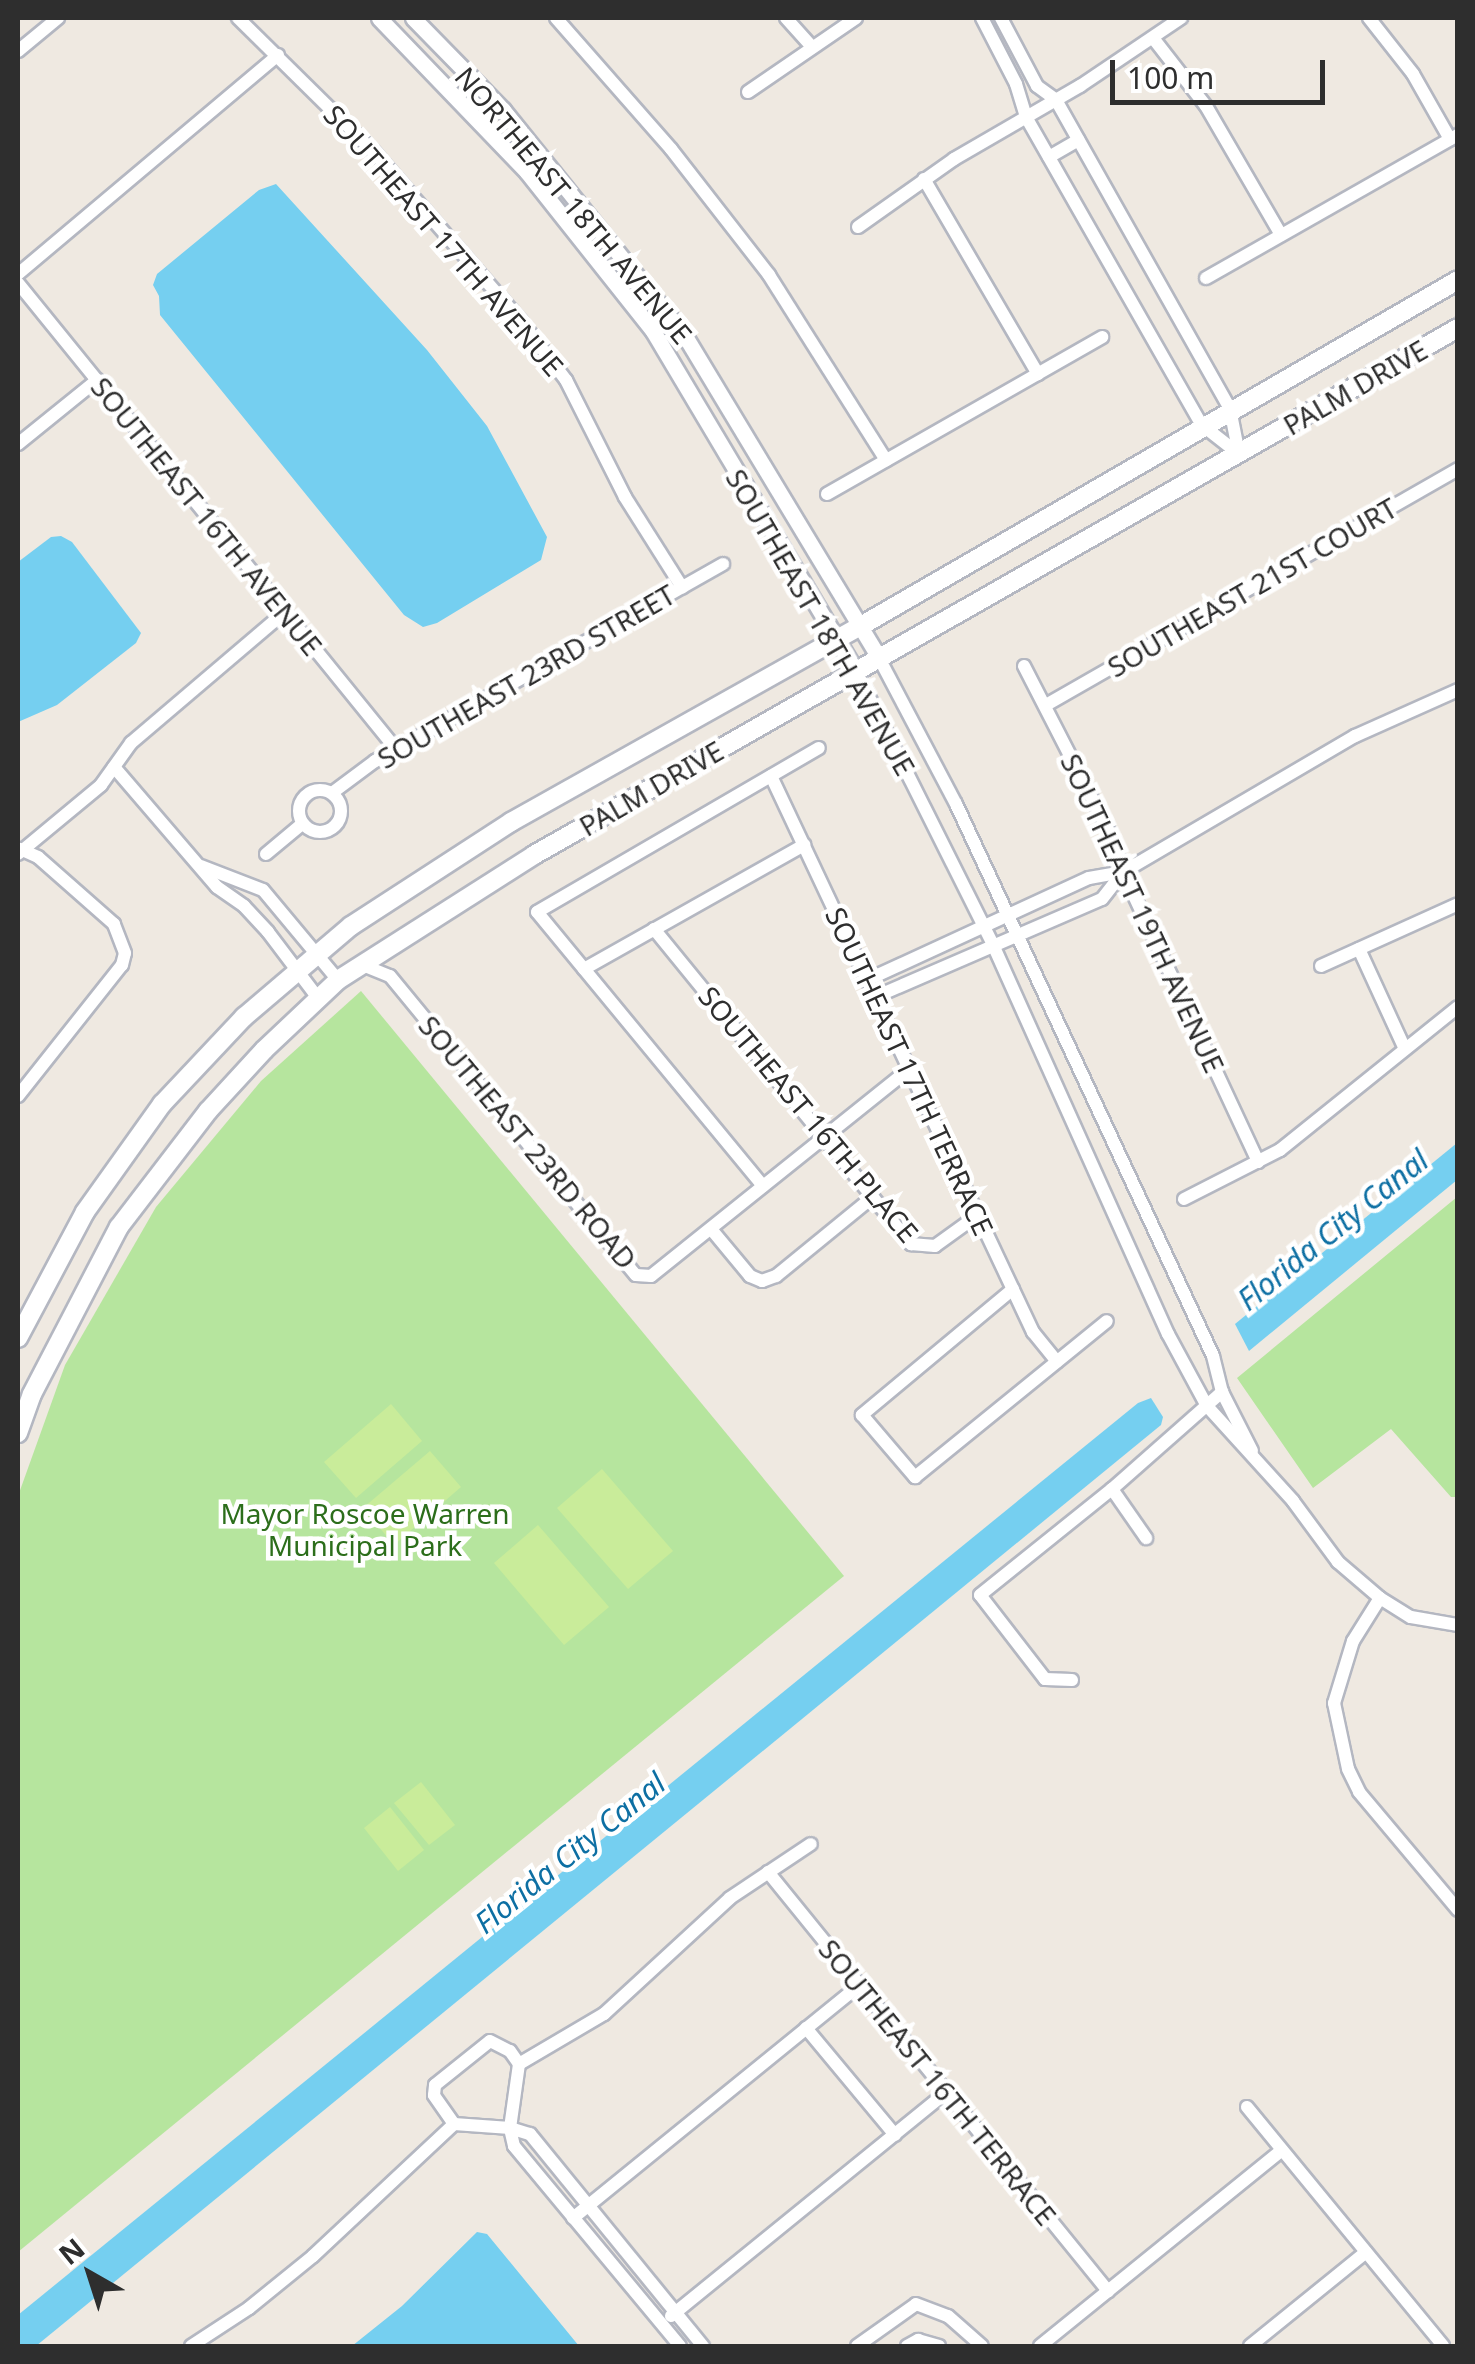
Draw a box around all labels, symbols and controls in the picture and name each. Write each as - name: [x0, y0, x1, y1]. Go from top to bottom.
- scale bar: [1115, 40, 1330, 102]
- text: 100 m: [1127, 57, 1214, 98]
- street label: NORTHEAST 18TH AVENUE: [448, 60, 700, 350]
- street label: SOUTHEAST 17TH AVENUE: [317, 98, 571, 382]
- street label: PALM DRIVE: [1277, 332, 1433, 442]
- street label: SOUTHEAST 16TH AVENUE: [85, 370, 329, 662]
- street label: SOUTHEAST 18TH AVENUE: [720, 463, 922, 781]
- street label: SOUTHEAST 21ST COURT: [1101, 490, 1403, 684]
- street label: SOUTHEAST 23RD STREET: [371, 577, 681, 775]
- street label: PALM DRIVE: [573, 733, 729, 843]
- street label: SOUTHEAST 19TH AVENUE: [1054, 748, 1232, 1078]
- street label: SOUTHEAST 17TH TERRACE: [819, 902, 1001, 1240]
- street label: SOUTHEAST 16TH PLACE: [692, 979, 926, 1249]
- street label: SOUTHEAST 23RD ROAD: [412, 1009, 644, 1275]
- water label: Florida City Canal: [1230, 1142, 1436, 1318]
- park label: Mayor Roscoe Warren Municipal Park: [220, 1496, 510, 1562]
- water label: Florida City Canal: [467, 1765, 673, 1941]
- street label: SOUTHEAST 16TH TERRACE: [812, 1932, 1064, 2232]
- north arrow: [40, 2224, 140, 2324]
- text: N: [50, 2229, 92, 2273]

